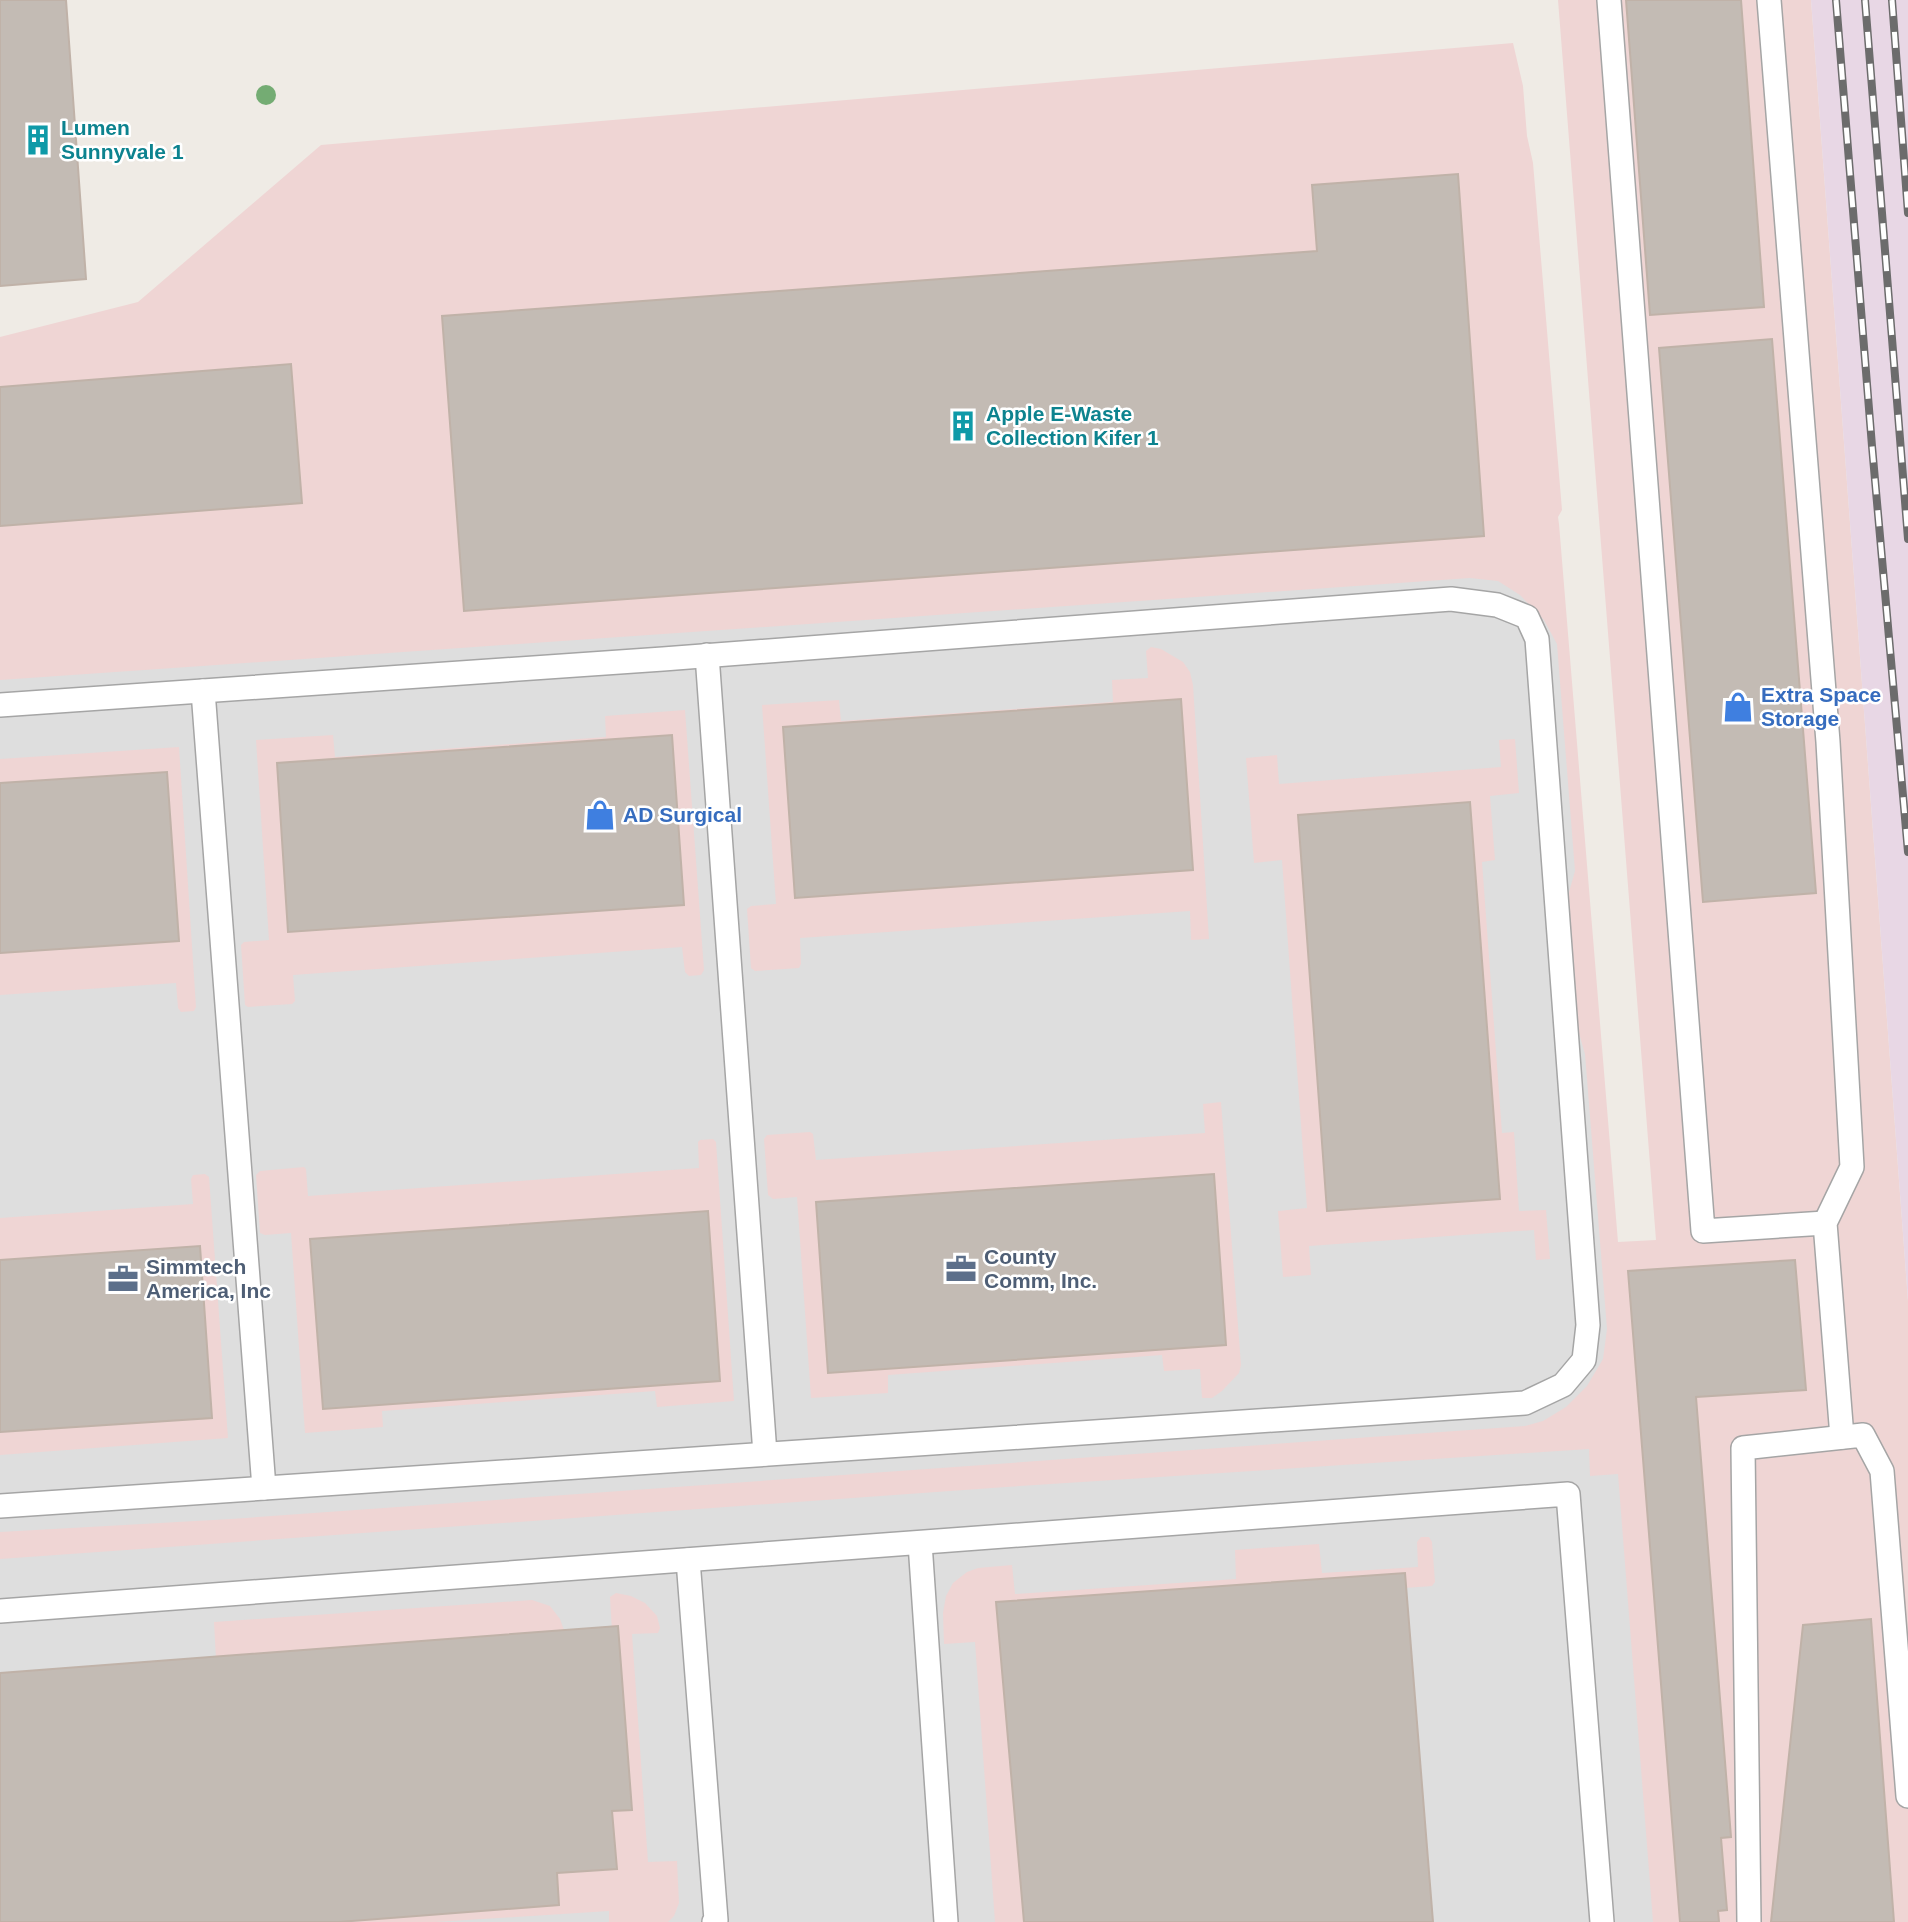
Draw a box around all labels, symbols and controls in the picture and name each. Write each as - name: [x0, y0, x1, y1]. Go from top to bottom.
- place label: Lumen Sunnyvale 1: [61, 116, 184, 163]
- building icon: Lumen Sunnyvale 1: [21, 123, 55, 157]
- place label: Apple E-Waste Collection Kifer 1: [986, 402, 1159, 449]
- building icon: Apple E-Waste Collection Kifer 1: [946, 409, 980, 443]
- place label: Extra Space Storage: [1761, 683, 1881, 730]
- shop icon: Extra Space Storage: [1721, 690, 1755, 724]
- shop icon: AD Surgical: [583, 798, 617, 832]
- place label: AD Surgical: [623, 803, 742, 826]
- place label: County Comm, Inc.: [984, 1245, 1097, 1292]
- office icon: County Comm, Inc.: [944, 1252, 978, 1286]
- place label: Simmtech America, Inc: [146, 1255, 271, 1302]
- office icon: Simmtech America, Inc: [106, 1262, 140, 1296]

